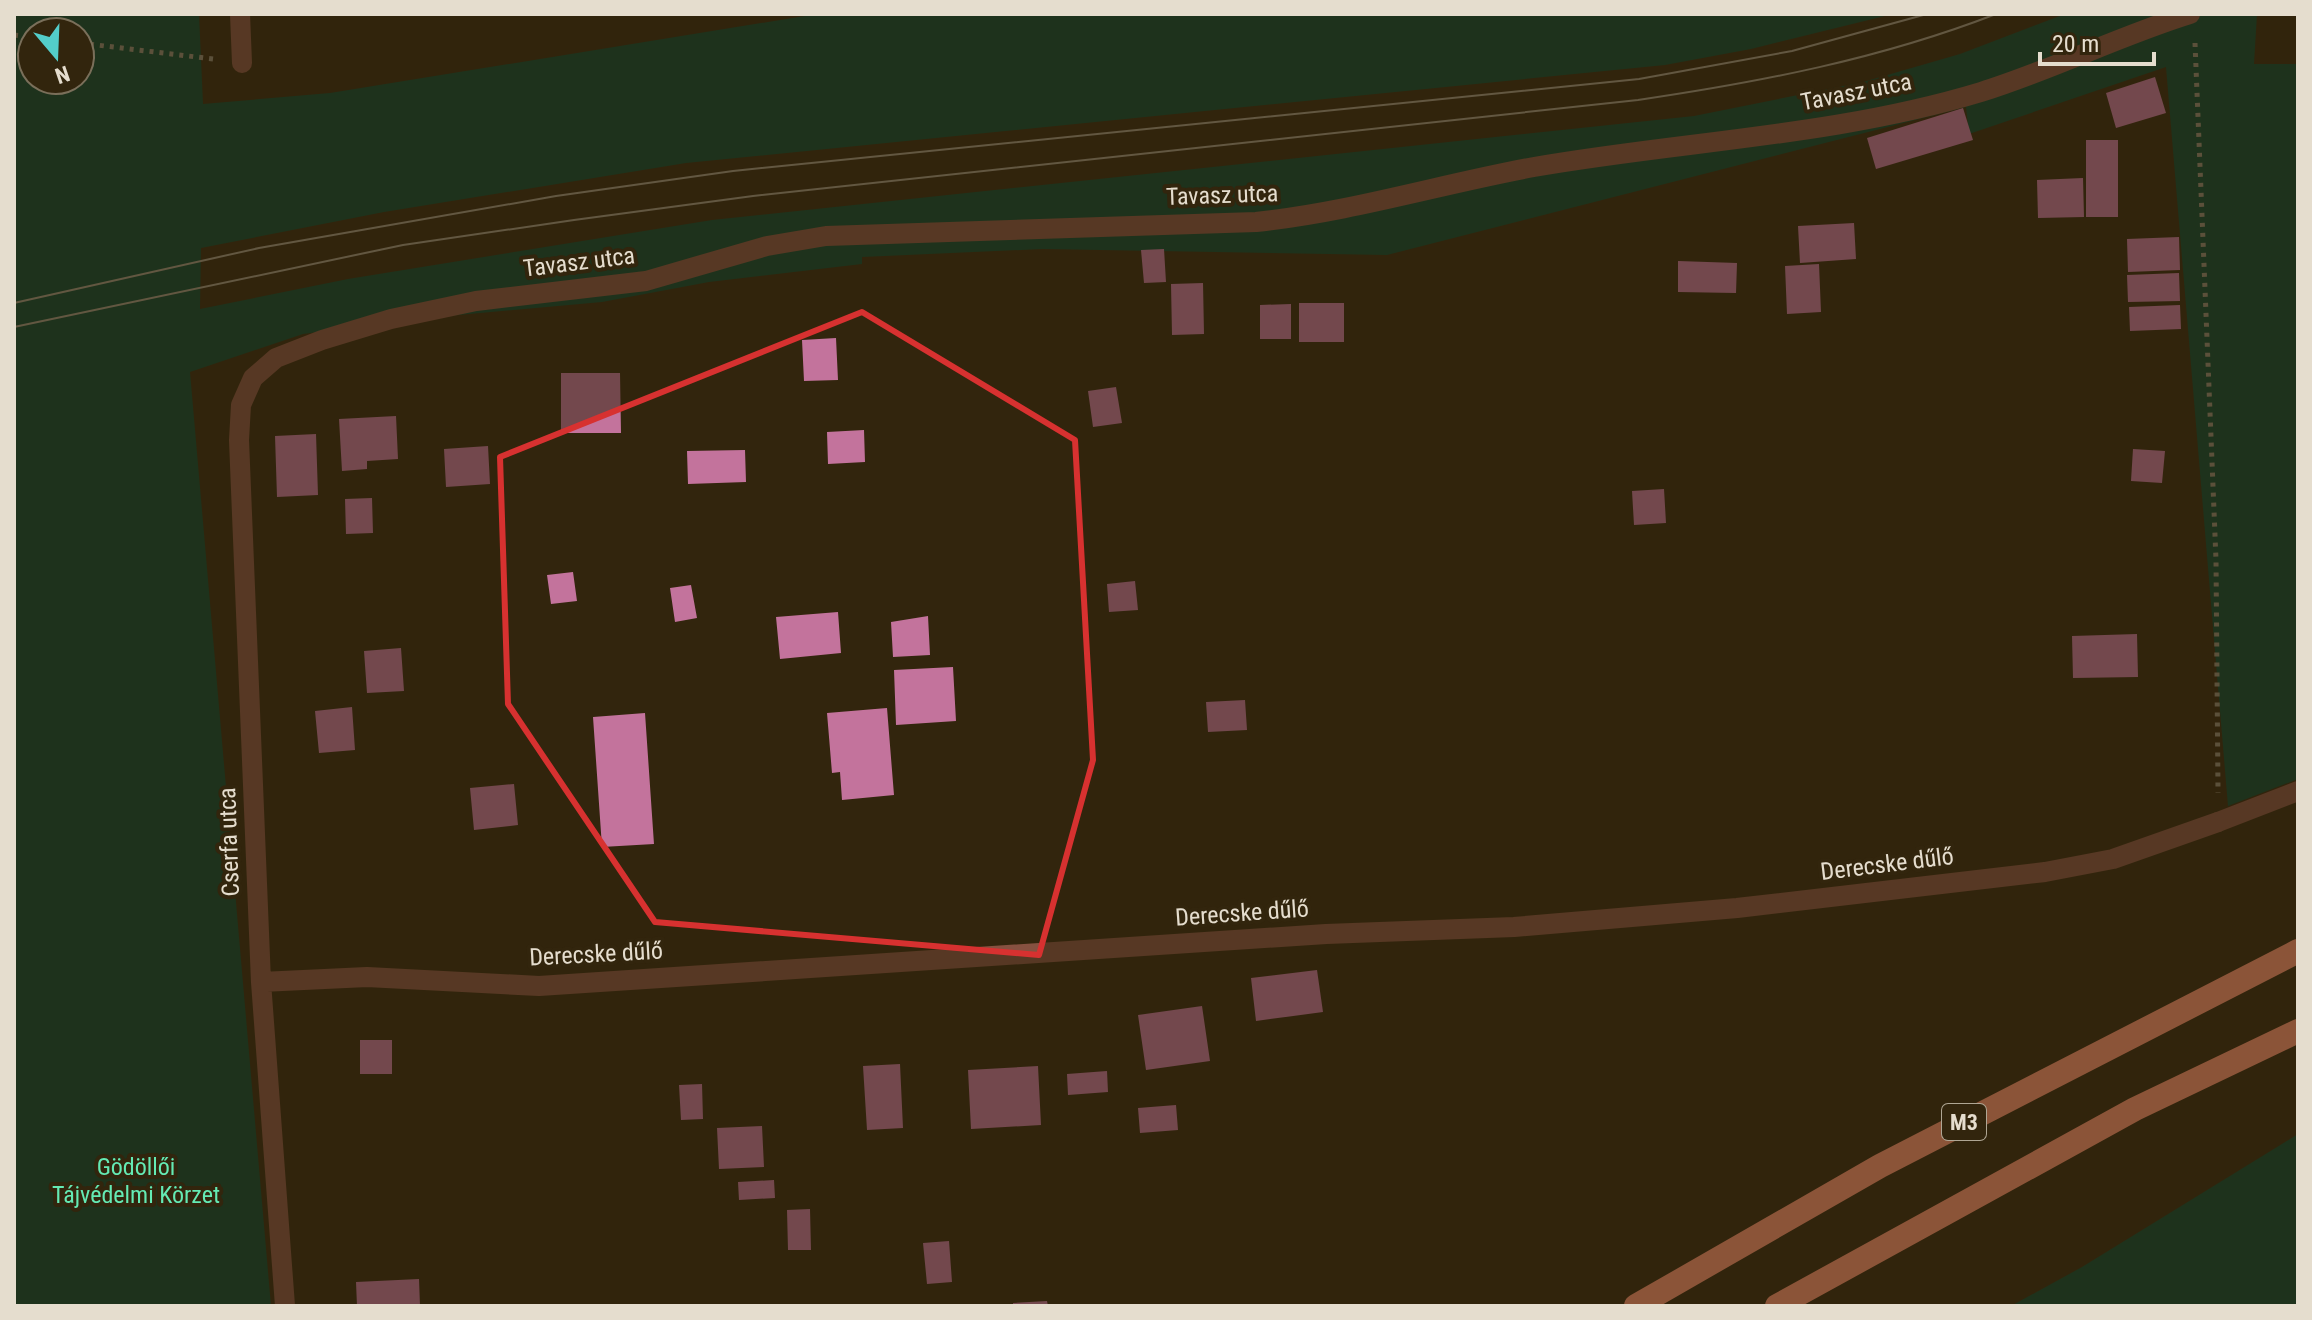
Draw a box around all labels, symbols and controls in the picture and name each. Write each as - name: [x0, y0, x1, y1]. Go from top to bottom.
- north arrow: [16, 16, 96, 96]
- scale bar: [2040, 16, 2154, 66]
- text: 20 m: [2052, 30, 2099, 58]
- text: N: [52, 60, 73, 88]
- street label: Tavasz utca: [1798, 68, 1914, 116]
- street label: Tavasz utca: [1165, 179, 1279, 211]
- street label: Tavasz utca: [522, 241, 636, 283]
- street label: Cserfa utca: [213, 787, 245, 897]
- street label: Derecske dűlő: [1819, 842, 1955, 886]
- street label: Derecske dűlő: [1174, 894, 1310, 932]
- street label: Derecske dűlő: [528, 937, 664, 971]
- road number: M3: [1942, 1104, 1986, 1140]
- park label: Gödöllői Tájvédelmi Körzet: [52, 1153, 220, 1209]

